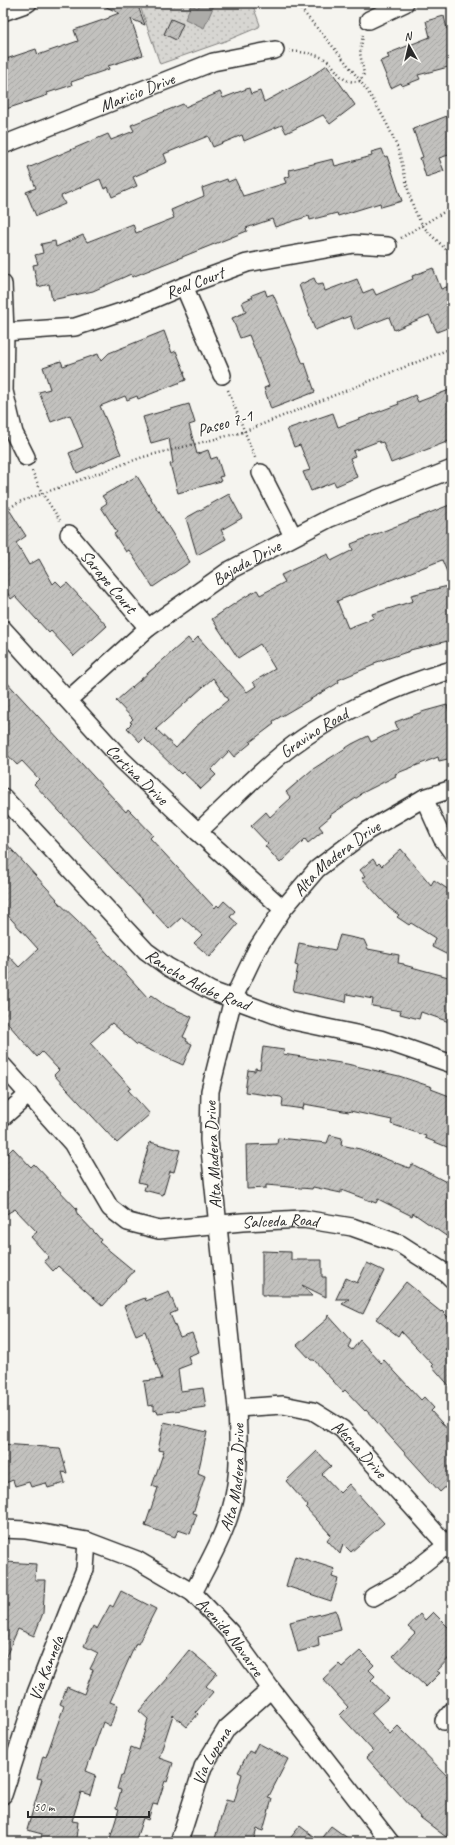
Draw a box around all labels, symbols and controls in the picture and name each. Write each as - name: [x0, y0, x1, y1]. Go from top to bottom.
- north arrow: [389, 26, 429, 66]
- text: N: [403, 28, 414, 44]
- street label: Maricio Drive: [97, 67, 179, 116]
- street label: Real Court: [162, 261, 229, 303]
- street label: Paseo 7-1: [195, 405, 257, 441]
- street label: Bajada Drive: [208, 534, 285, 590]
- street label: Sarape Court: [76, 545, 143, 619]
- street label: Gravino Road: [275, 702, 353, 762]
- street label: Cortina Drive: [102, 740, 174, 810]
- street label: Alta Madera Drive: [288, 815, 385, 900]
- street label: Rancho Adobe Road: [142, 944, 255, 1016]
- street label: Alta Madera Drive: [200, 1099, 226, 1209]
- street label: Salceda Road: [241, 1208, 322, 1232]
- street label: Alesna Drive: [328, 1415, 392, 1483]
- street label: Alta Madera Drive: [214, 1422, 249, 1534]
- street label: Avenida Navarre: [192, 1593, 270, 1681]
- street label: Via Kannela: [24, 1632, 69, 1703]
- street label: Via Lupona: [187, 1722, 236, 1788]
- scale bar: [28, 1793, 149, 1819]
- text: 50 m: [34, 1799, 56, 1815]

